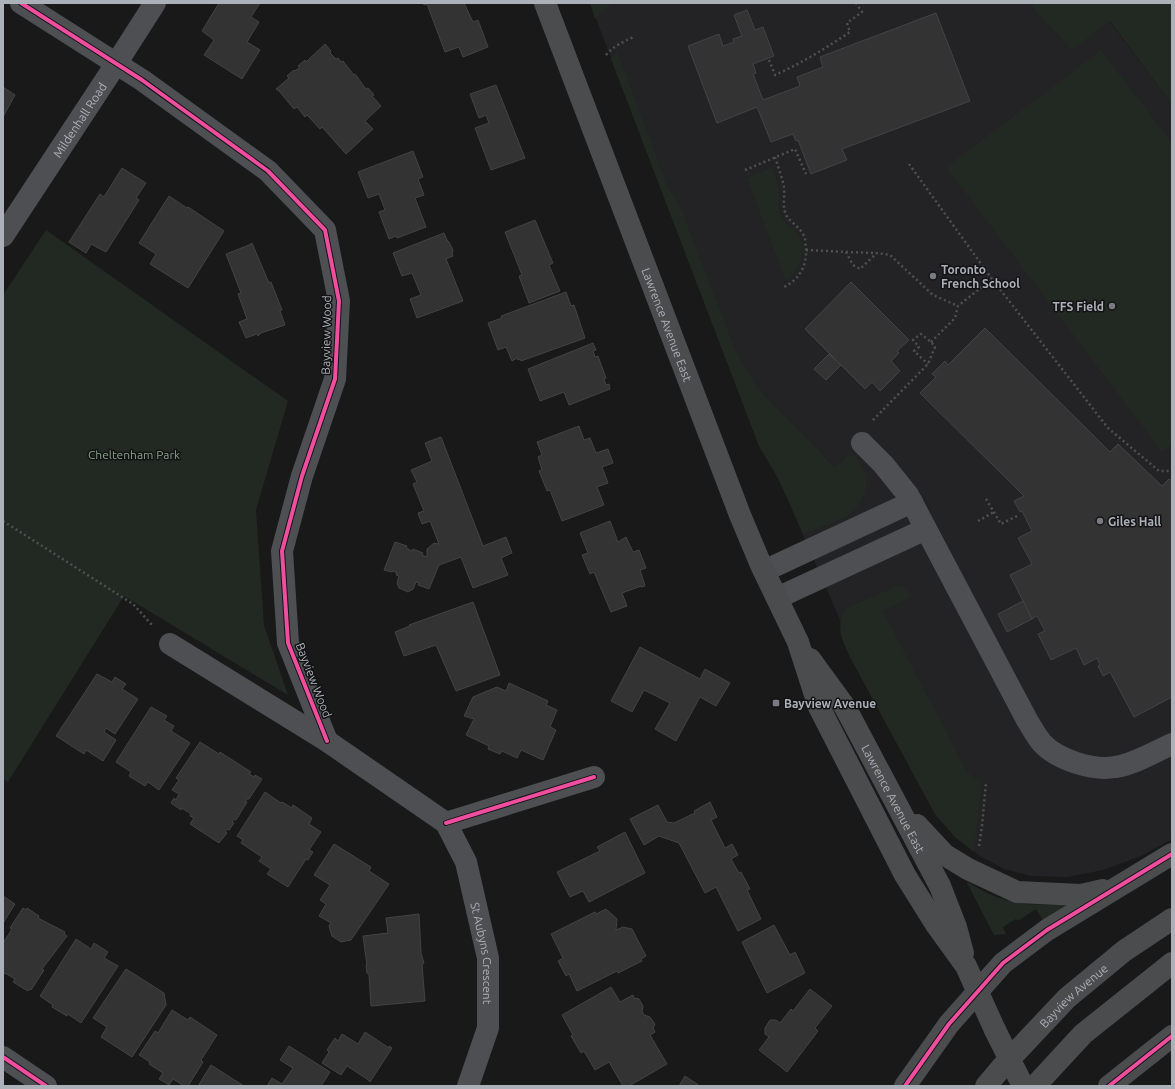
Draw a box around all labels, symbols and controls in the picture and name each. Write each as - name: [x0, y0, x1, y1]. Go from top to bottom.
- street label: Mildenhall Road: [50, 80, 109, 160]
- place label: Toronto French School: [941, 263, 1020, 290]
- street label: Lawrence Avenue East: [640, 266, 695, 383]
- marker: Toronto French School: [928, 271, 938, 281]
- street label: Bayview Wood: [319, 295, 333, 375]
- place label: TFS Field: [1053, 300, 1104, 313]
- marker: TFS Field: [1107, 301, 1117, 311]
- park label: Cheltenham Park: [88, 448, 180, 461]
- place label: Giles Hall: [1108, 515, 1162, 528]
- marker: Giles Hall: [1095, 516, 1105, 526]
- street label: Bayview Wood: [294, 641, 334, 719]
- place label: Bayview Avenue: [784, 697, 876, 710]
- marker: Bayview Avenue: [771, 698, 781, 708]
- street label: Lawrence Avenue East: [860, 742, 928, 855]
- street label: St Aubyns Crescent: [469, 901, 495, 1005]
- street label: Bayview Avenue: [1037, 961, 1110, 1030]

